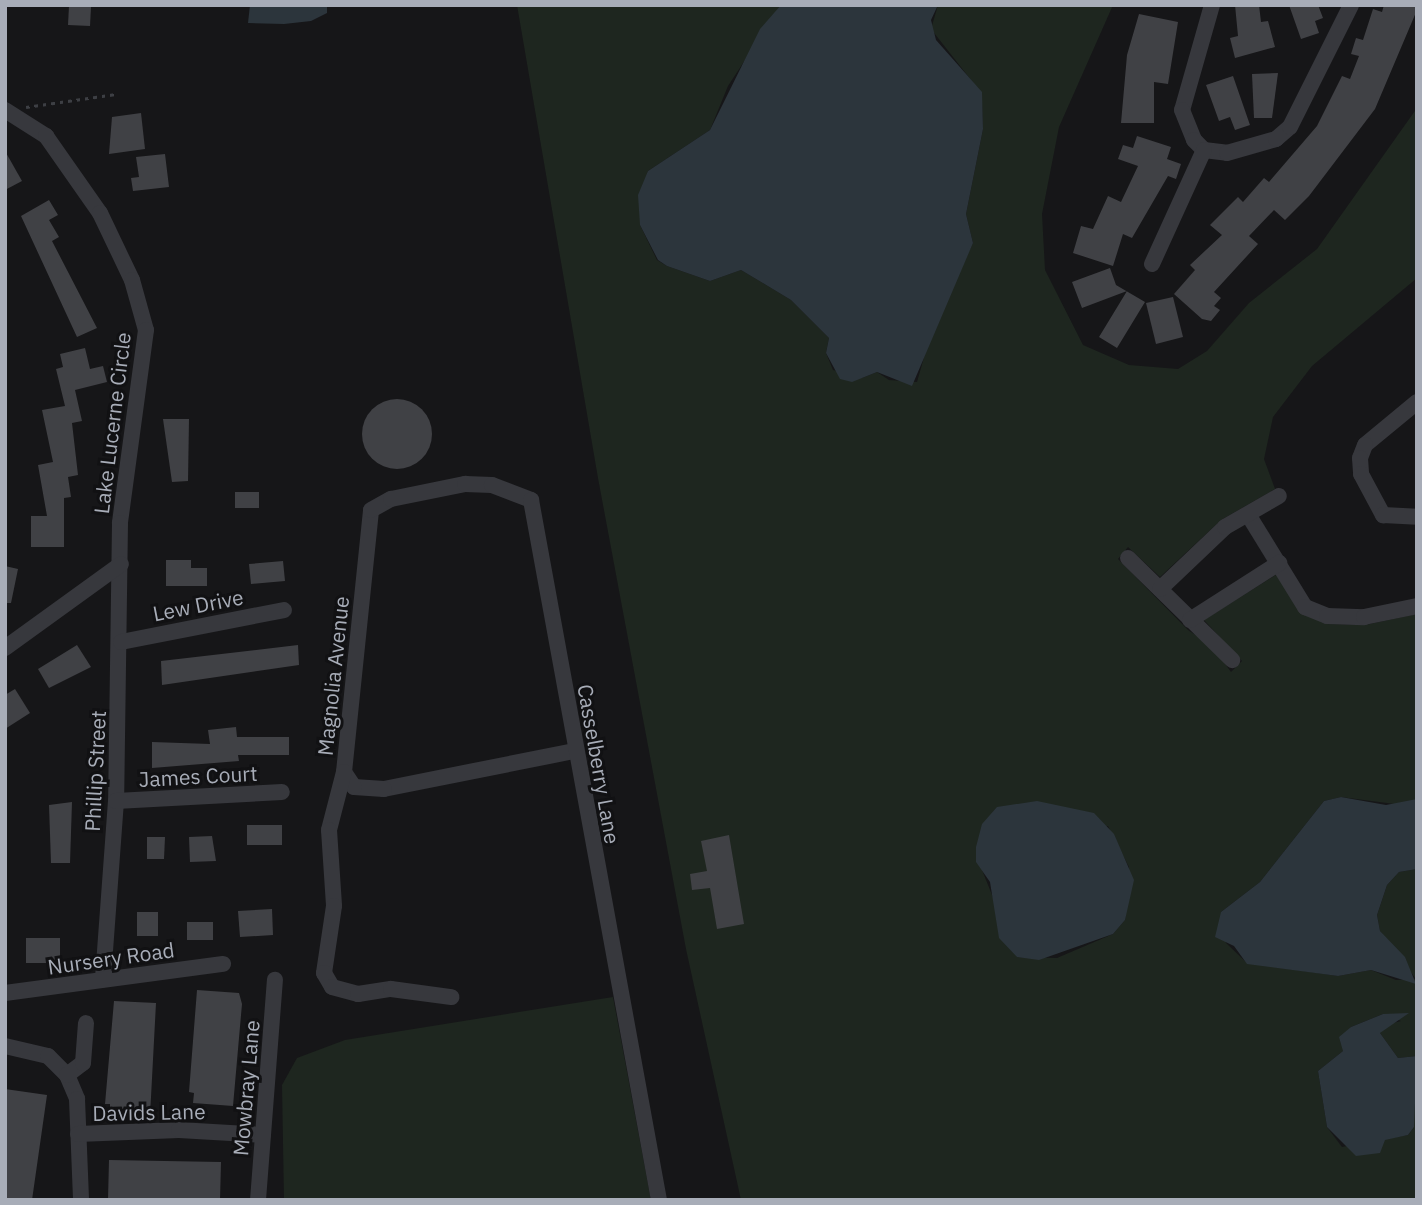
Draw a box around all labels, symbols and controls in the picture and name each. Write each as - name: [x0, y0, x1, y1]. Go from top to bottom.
- street label: Lake Lucerne Circle: [88, 331, 136, 515]
- street label: Lew Drive: [151, 584, 245, 626]
- street label: Magnolia Avenue: [312, 595, 354, 757]
- street label: Casselberry Lane: [573, 682, 625, 846]
- street label: Phillip Street: [79, 710, 111, 832]
- street label: James Court: [138, 760, 258, 792]
- street label: Nursery Road: [46, 937, 176, 979]
- street label: Mowbray Lane: [228, 1019, 264, 1157]
- street label: Davids Lane: [92, 1098, 206, 1126]

